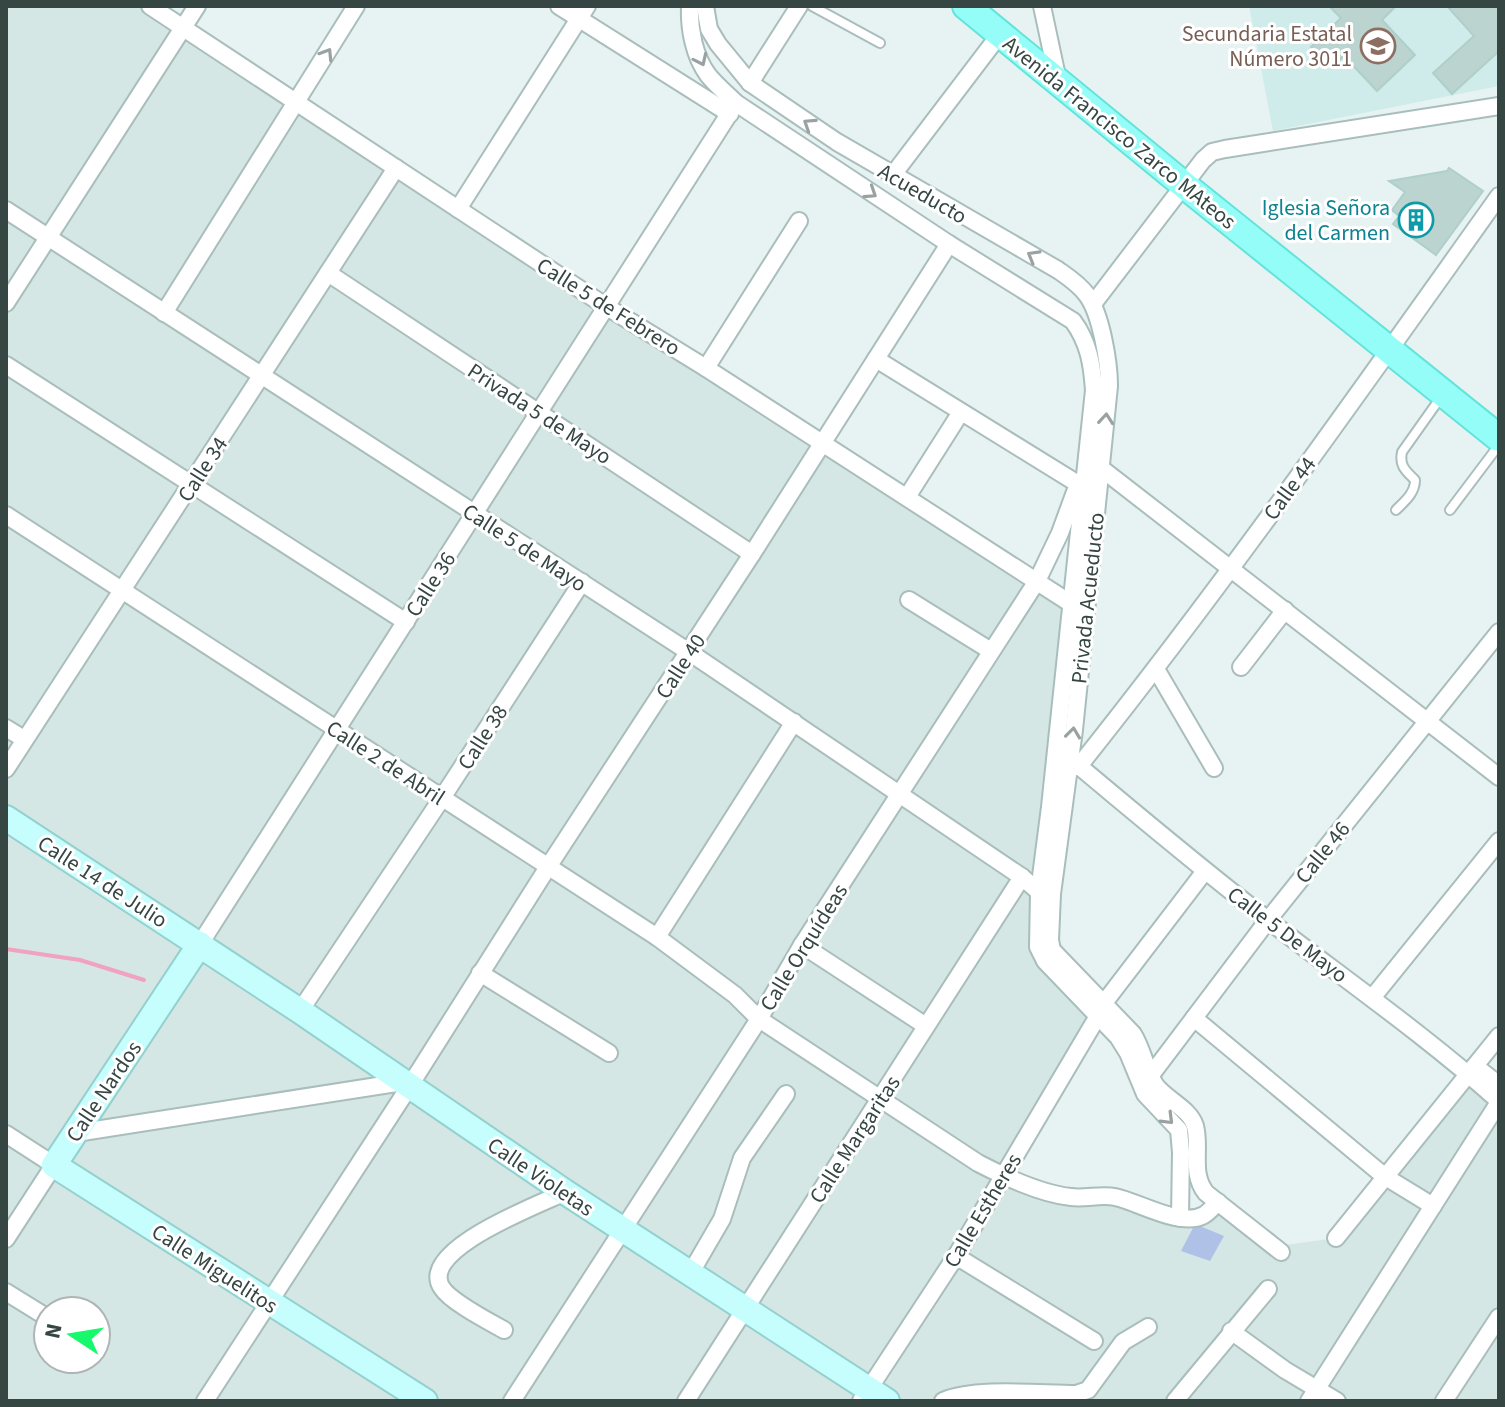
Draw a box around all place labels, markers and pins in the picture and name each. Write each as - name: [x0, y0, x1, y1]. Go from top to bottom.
- place label: Secundaria Estatal Número 3011: [1182, 18, 1352, 75]
- school or university icon: Secundaria Estatal Número 3011: [1359, 27, 1397, 65]
- place label: Iglesia Señora del Carmen: [1262, 192, 1390, 249]
- building icon: Iglesia Señora del Carmen: [1397, 201, 1435, 239]

